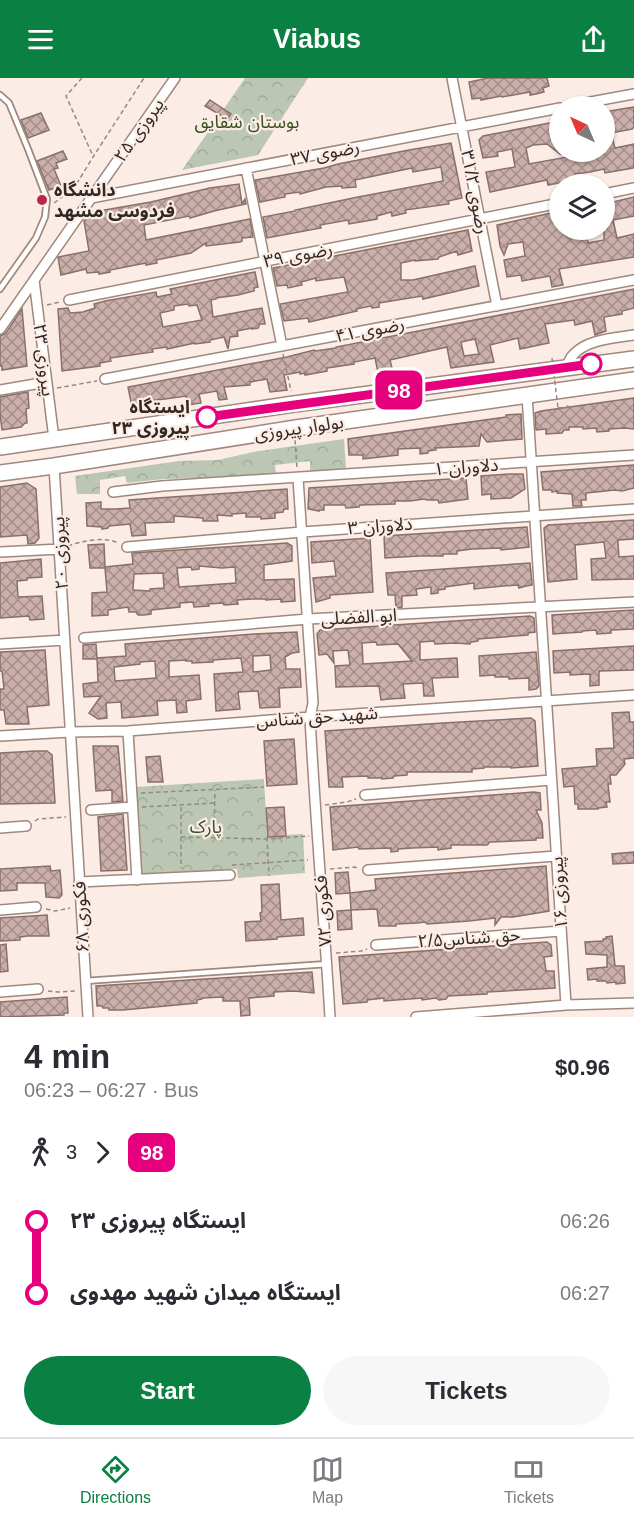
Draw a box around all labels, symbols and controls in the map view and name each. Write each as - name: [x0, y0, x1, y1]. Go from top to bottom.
- icon: menu: [24, 23, 57, 56]
- icon: share: [577, 23, 610, 56]
- text: Viabus: [273, 24, 361, 54]
- street label: پیروزی ۲۵: [110, 94, 169, 166]
- north arrow: [549, 96, 615, 162]
- map controls: [549, 96, 615, 240]
- park label: بوستان شقایق: [195, 112, 299, 133]
- street label: رضوی ۳۷: [289, 136, 362, 170]
- street label: رضوی ۳۱/۲: [456, 148, 493, 236]
- button: layers: [549, 174, 615, 240]
- place label: دانشگاه فردوسی مشهد: [54, 180, 175, 222]
- marker: دانشگاه فردوسی مشهد: [35, 193, 49, 207]
- street label: رضوی ۳۹: [262, 238, 335, 272]
- street label: رضوی ۴۱: [334, 313, 407, 347]
- street label: پیروزی ۲۳: [28, 322, 58, 398]
- unlabelled marker: [580, 353, 602, 375]
- line badge: 98: [372, 370, 426, 410]
- text: 98: [387, 379, 411, 402]
- place label: ایستگاه پیروزی ۲۳: [111, 397, 190, 440]
- marker: ایستگاه پیروزی ۲۳: [196, 406, 218, 428]
- street label: بولوار پیروزی: [253, 412, 345, 445]
- street label: دلاوران ۱: [433, 455, 499, 480]
- street label: دلاوران ۳: [347, 514, 413, 539]
- street label: پیروزی ۲۰: [48, 516, 73, 590]
- street label: ابو الفضلی: [320, 605, 398, 630]
- street label: شهید حق شناس: [255, 703, 379, 732]
- park label: پارک: [190, 817, 222, 838]
- street label: پیروزی ۱۶: [546, 856, 573, 930]
- street label: فکوری ۷۲: [311, 875, 336, 947]
- street label: فکوری ۶۸: [69, 881, 94, 953]
- street label: حق شناس۲/۵: [417, 924, 521, 953]
- text: 4 min: [24, 1038, 110, 1075]
- text: $0.96: [555, 1055, 610, 1080]
- text: 06:23 – 06:27 · Bus: [24, 1079, 199, 1101]
- icon: walk: [24, 1136, 57, 1169]
- icon: forward: [86, 1136, 119, 1169]
- text: 3: [66, 1141, 77, 1163]
- text: 98: [140, 1141, 163, 1164]
- text: ایستگاه پیروزی ۲۳: [70, 1208, 246, 1233]
- text: 06:26: [560, 1210, 610, 1232]
- text: ایستگاه میدان شهید مهدوی: [70, 1280, 341, 1305]
- text: 06:27: [560, 1282, 610, 1304]
- button: Start: [24, 1356, 311, 1425]
- button: Tickets: [323, 1356, 610, 1425]
- tab: Directions: [80, 1453, 151, 1507]
- tab: Map: [311, 1453, 344, 1507]
- tab: Tickets: [504, 1453, 554, 1507]

